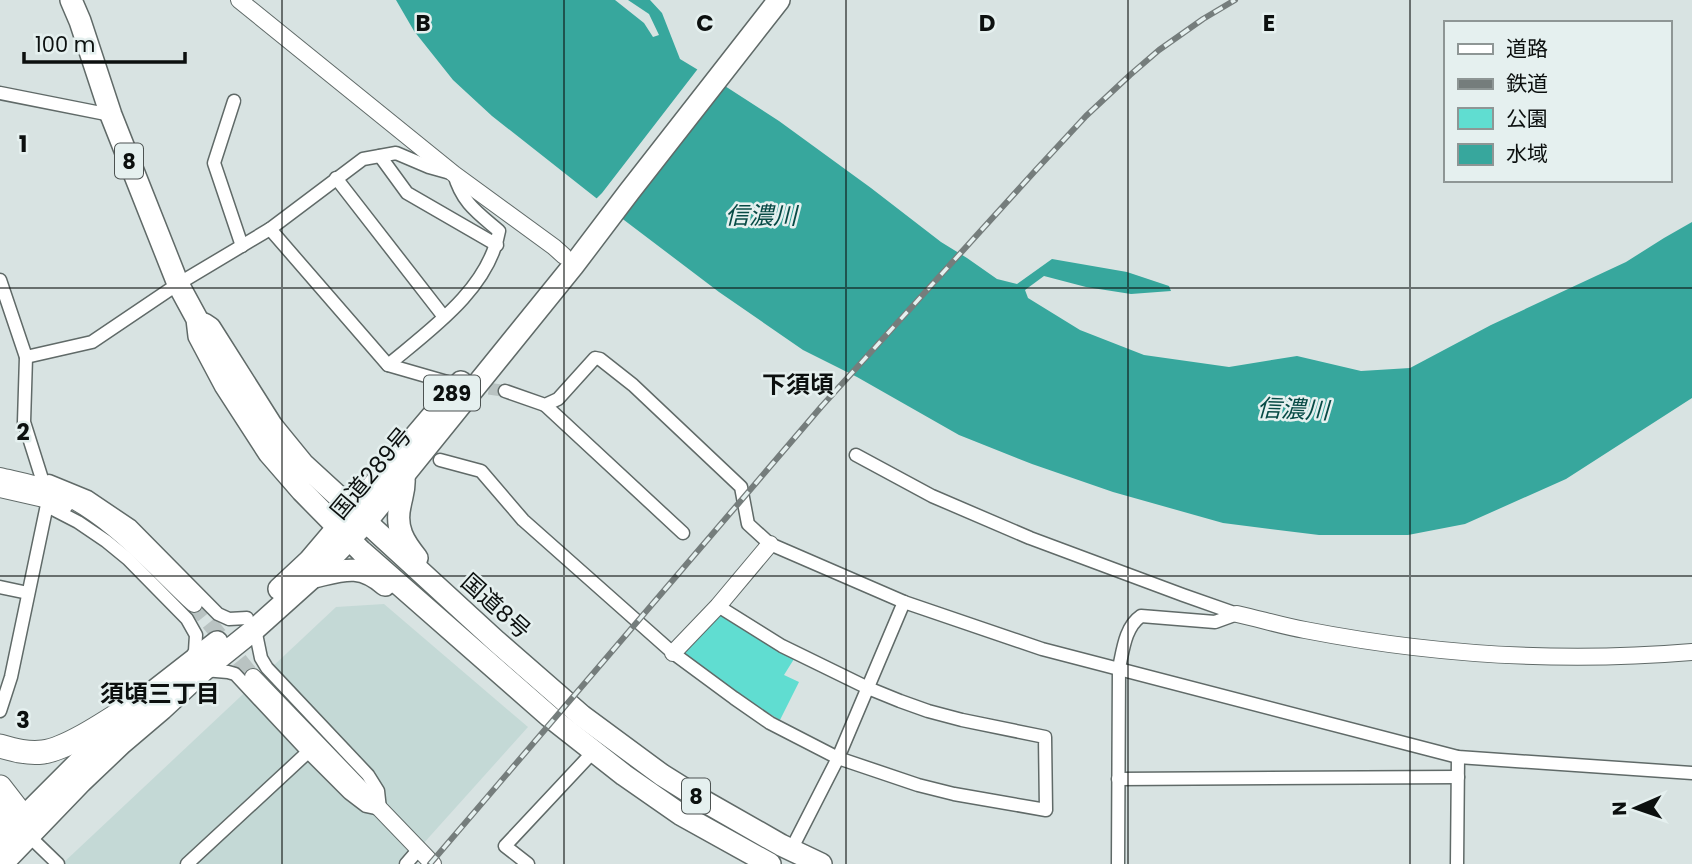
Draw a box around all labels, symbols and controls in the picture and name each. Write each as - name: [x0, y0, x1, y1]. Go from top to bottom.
- text: B: [415, 7, 431, 39]
- text: C: [696, 7, 714, 39]
- text: D: [979, 7, 995, 39]
- text: E: [1263, 7, 1275, 39]
- scale bar: [24, 21, 186, 65]
- legend: [1444, 21, 1671, 182]
- text: 100 m: [35, 30, 95, 59]
- text: 道路: [1506, 34, 1548, 63]
- text: 鉄道: [1506, 69, 1548, 98]
- text: 公園: [1506, 104, 1548, 133]
- text: 1: [19, 128, 27, 160]
- text: 水域: [1506, 139, 1548, 168]
- road number: 8: [115, 144, 143, 178]
- water label: 信濃川: [725, 199, 800, 232]
- district label: 下須頃: [762, 368, 834, 401]
- road number: 289: [424, 376, 480, 410]
- water label: 信濃川: [1256, 391, 1333, 427]
- text: 2: [16, 416, 30, 448]
- street label: 国道289号: [323, 420, 419, 526]
- street label: 国道8号: [454, 566, 538, 646]
- district label: 須頃三丁目: [100, 677, 220, 710]
- text: 3: [16, 704, 30, 736]
- north arrow: [1601, 773, 1671, 843]
- road number: 8: [682, 778, 710, 814]
- text: N: [1606, 801, 1633, 816]

